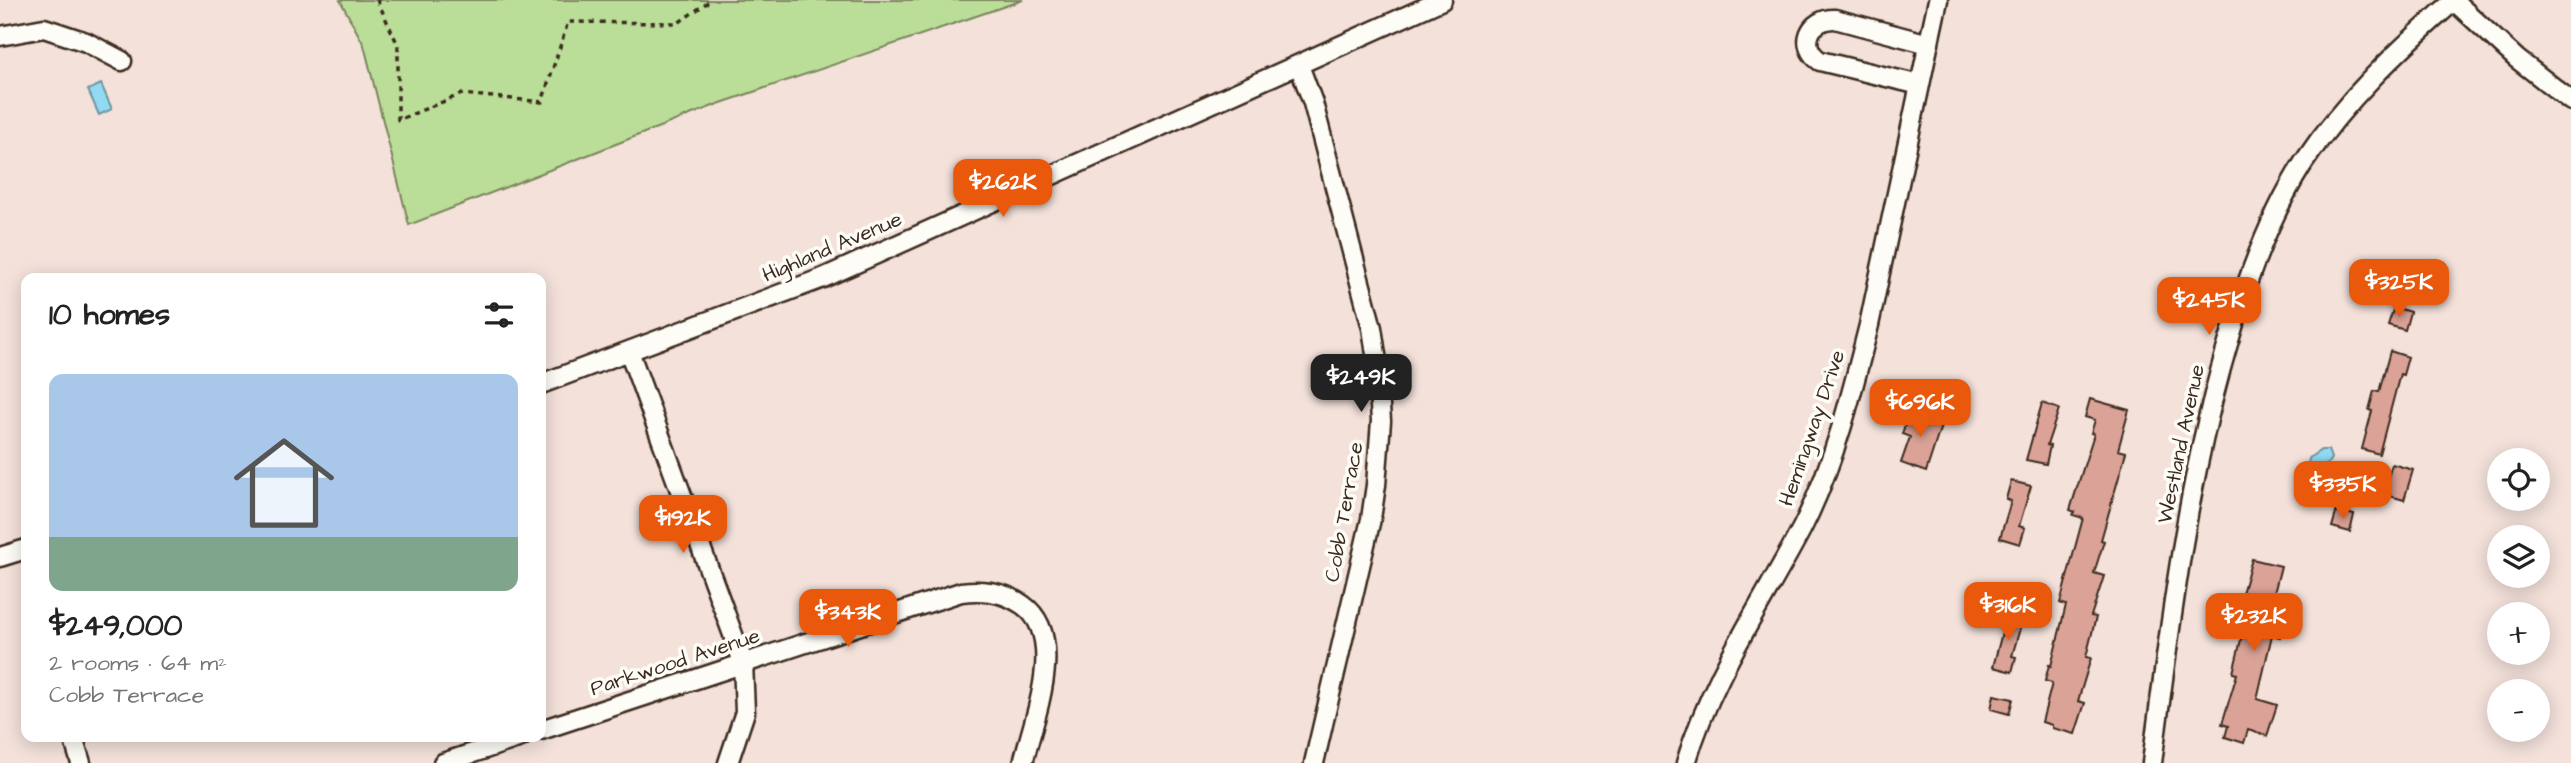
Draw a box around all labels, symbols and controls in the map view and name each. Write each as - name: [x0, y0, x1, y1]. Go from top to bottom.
- pin: $262K: [954, 160, 1052, 219]
- text: $262K: [969, 166, 1037, 198]
- street label: Highland Avenue: [758, 205, 907, 291]
- pin: $325K: [2350, 260, 2448, 319]
- text: $325K: [2365, 266, 2433, 298]
- pin: $245K: [2160, 278, 2258, 337]
- text: $245K: [2173, 284, 2245, 316]
- text: 10 homes: [49, 294, 170, 336]
- icon: filters: [480, 296, 518, 334]
- street label: Hemingway Drive: [1772, 346, 1854, 511]
- pin: $249K: [1312, 354, 1410, 414]
- text: $249K: [1327, 361, 1395, 393]
- street label: Westland Avenue: [2150, 362, 2212, 526]
- pin: $696K: [1871, 380, 1969, 439]
- text: $696K: [1886, 386, 1954, 418]
- icon: home: [221, 420, 347, 546]
- street label: Cobb Terrace: [1317, 440, 1371, 584]
- map controls: [2487, 448, 2550, 742]
- button: locate: [2487, 448, 2550, 511]
- pin: $335K: [2294, 462, 2392, 521]
- text: $335K: [2310, 468, 2376, 500]
- pin: $192K: [634, 496, 732, 555]
- text: $192K: [655, 502, 711, 534]
- button: layers: [2487, 525, 2550, 588]
- pin: $316K: [1959, 582, 2057, 642]
- text: $316K: [1980, 589, 2036, 621]
- pin: $343K: [799, 590, 897, 649]
- pin: $232K: [2205, 594, 2303, 653]
- text: $343K: [815, 596, 881, 628]
- text: $232K: [2222, 600, 2286, 632]
- button: +: [2487, 602, 2550, 665]
- text: $249,000: [49, 605, 182, 647]
- street label: Parkwood Avenue: [587, 621, 763, 703]
- text: 2 rooms · 64 m²: [49, 647, 227, 679]
- text: Cobb Terrace: [49, 679, 204, 711]
- button: −: [2487, 679, 2550, 742]

